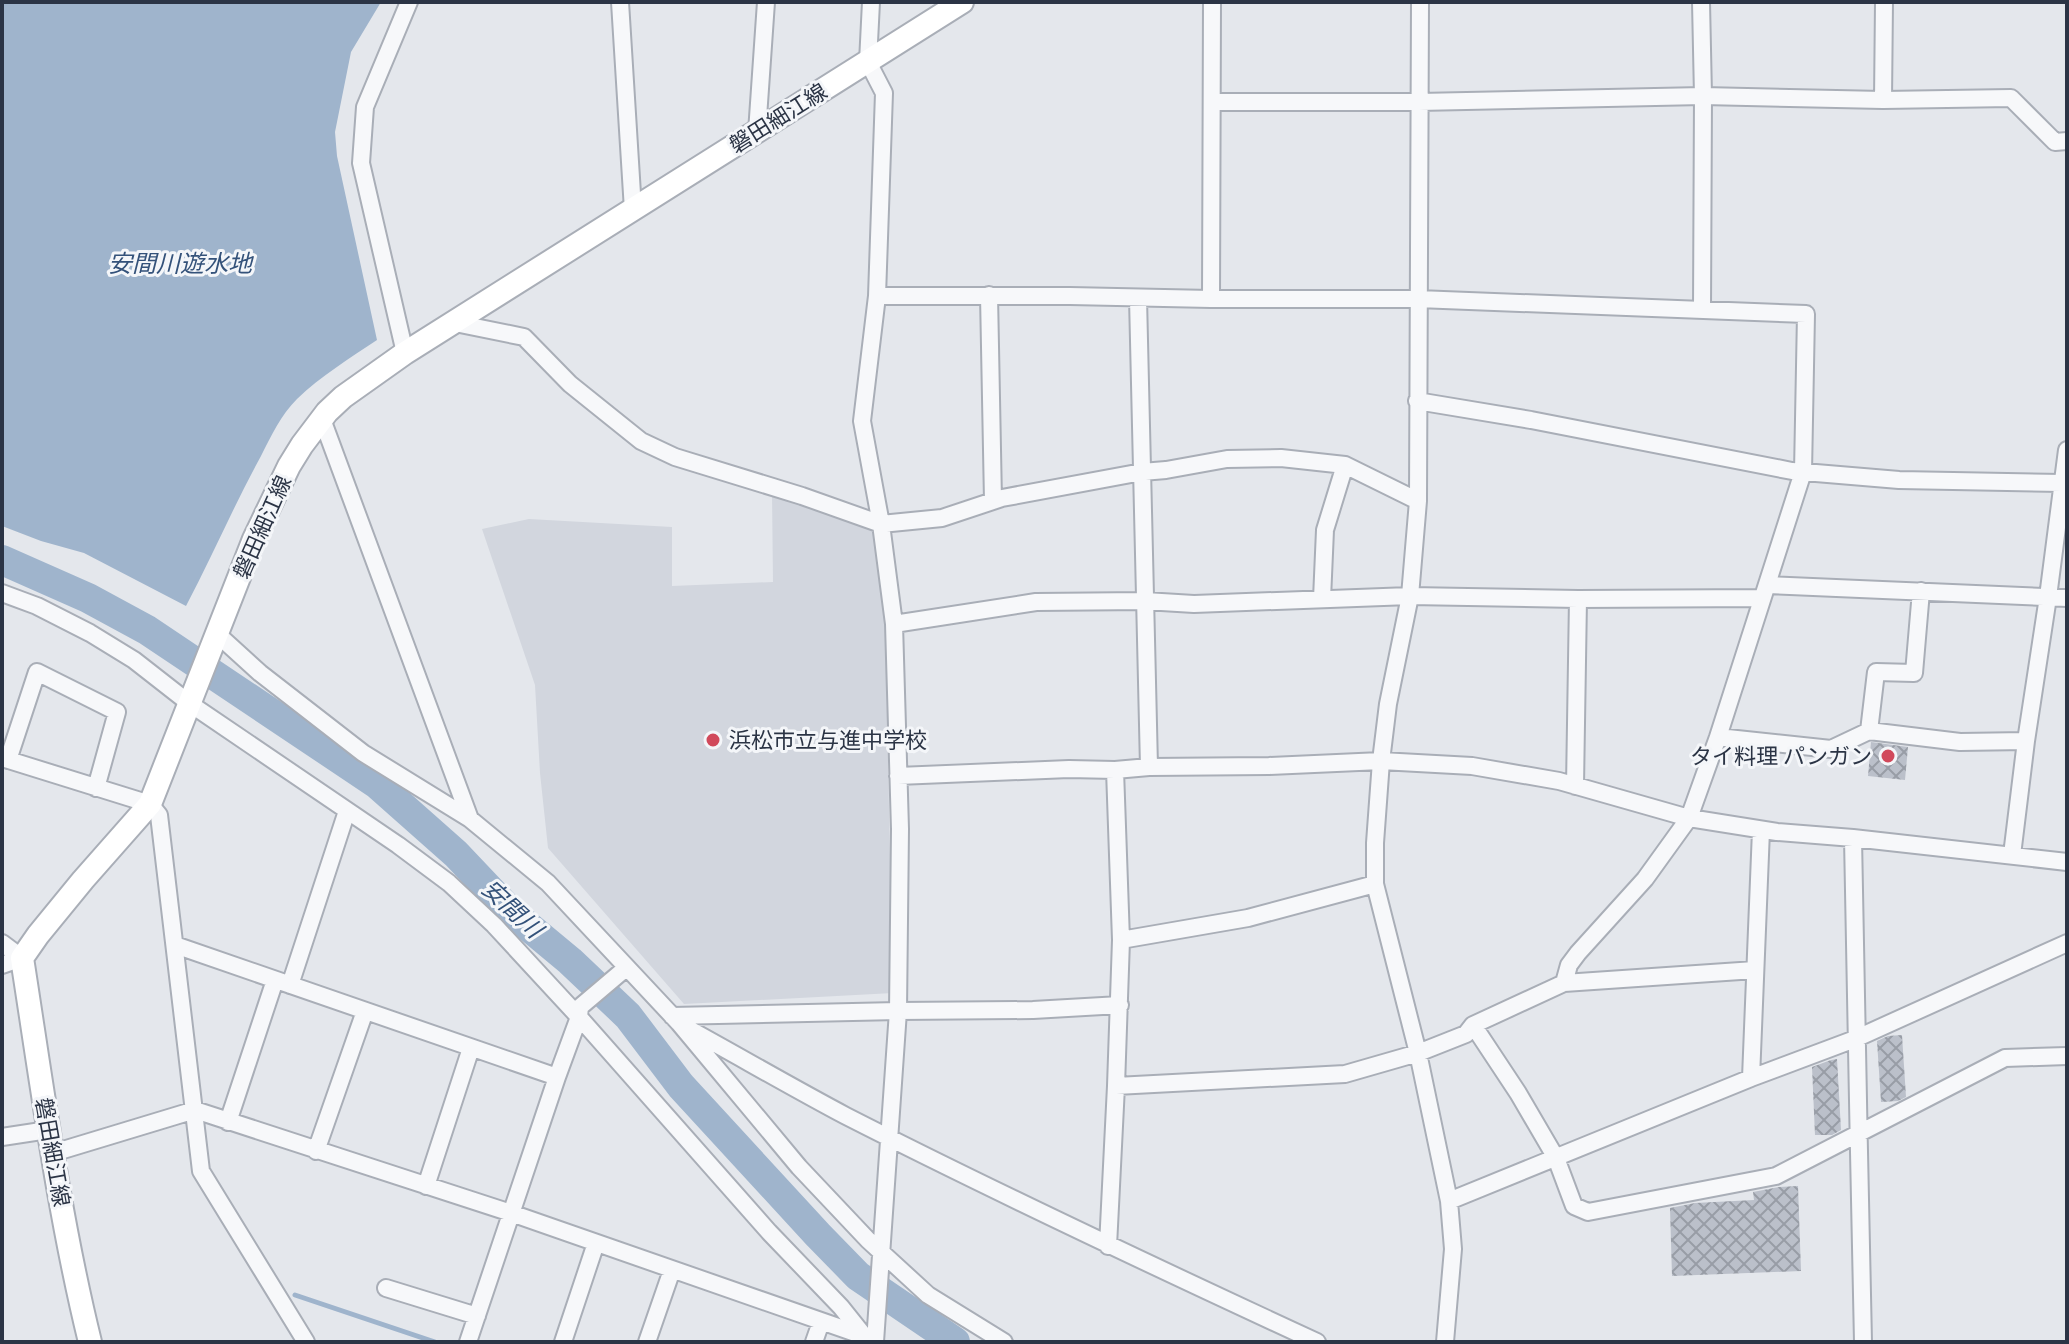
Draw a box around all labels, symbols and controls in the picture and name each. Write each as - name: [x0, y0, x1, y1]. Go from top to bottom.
- street label: 磐田細江線: [722, 74, 834, 162]
- water label: 安間川遊水地: [108, 245, 255, 281]
- street label: 磐田細江線: [224, 470, 300, 584]
- place label: 浜松市立与進中学校: [729, 723, 927, 757]
- marker: 浜松市立与進中学校: [704, 731, 722, 749]
- place label: タイ料理 パンガン: [1690, 739, 1872, 773]
- marker: タイ料理 パンガン: [1879, 747, 1897, 765]
- water label: 安間川: [474, 871, 553, 948]
- street label: 磐田細江線: [27, 1095, 79, 1209]

